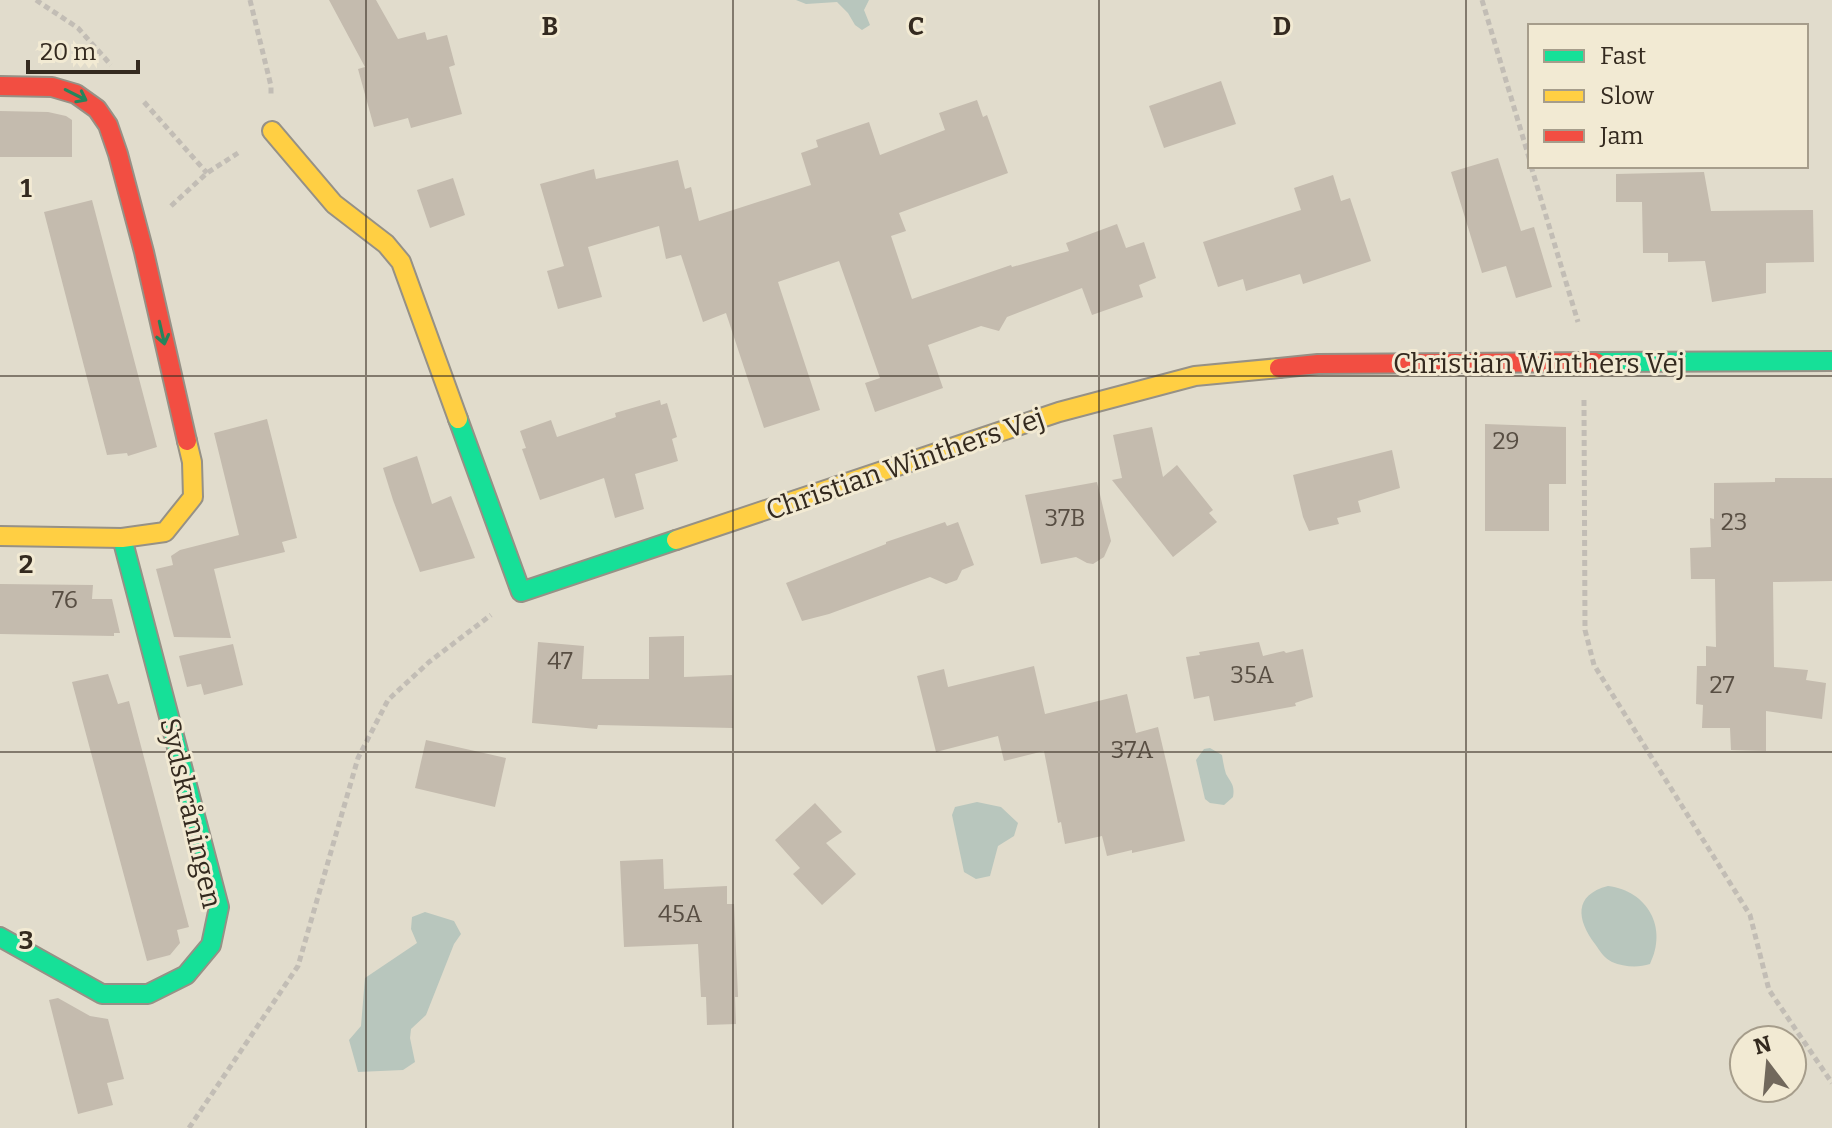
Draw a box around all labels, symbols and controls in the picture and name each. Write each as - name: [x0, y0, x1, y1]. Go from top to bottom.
- text: B: [542, 11, 558, 42]
- text: C: [908, 11, 924, 42]
- text: D: [1273, 11, 1291, 42]
- scale bar: [28, 24, 138, 74]
- legend: [1528, 24, 1808, 168]
- text: 20 m: [40, 38, 96, 66]
- text: Fast: [1600, 42, 1646, 70]
- text: Slow: [1600, 82, 1655, 110]
- one-way arrow: [64, 88, 87, 104]
- text: Jam: [1599, 122, 1644, 150]
- text: 1: [20, 173, 32, 204]
- one-way arrow: [156, 319, 171, 345]
- street label: Christian Winthers Vej: [1393, 347, 1685, 380]
- street label: Christian Winthers Vej: [762, 401, 1048, 527]
- house number: 29: [1492, 427, 1520, 455]
- house number: 37B: [1044, 504, 1086, 532]
- house number: 23: [1721, 508, 1747, 536]
- text: 2: [19, 549, 33, 580]
- house number: 76: [52, 586, 78, 614]
- house number: 47: [547, 647, 573, 675]
- house number: 35A: [1230, 661, 1274, 689]
- house number: 27: [1710, 671, 1734, 699]
- street label: Sydskråningen: [153, 715, 229, 912]
- house number: 37A: [1111, 736, 1153, 764]
- house number: 45A: [658, 900, 702, 928]
- text: 3: [19, 925, 33, 956]
- north arrow: [1728, 1024, 1808, 1104]
- text: N: [1751, 1030, 1775, 1061]

